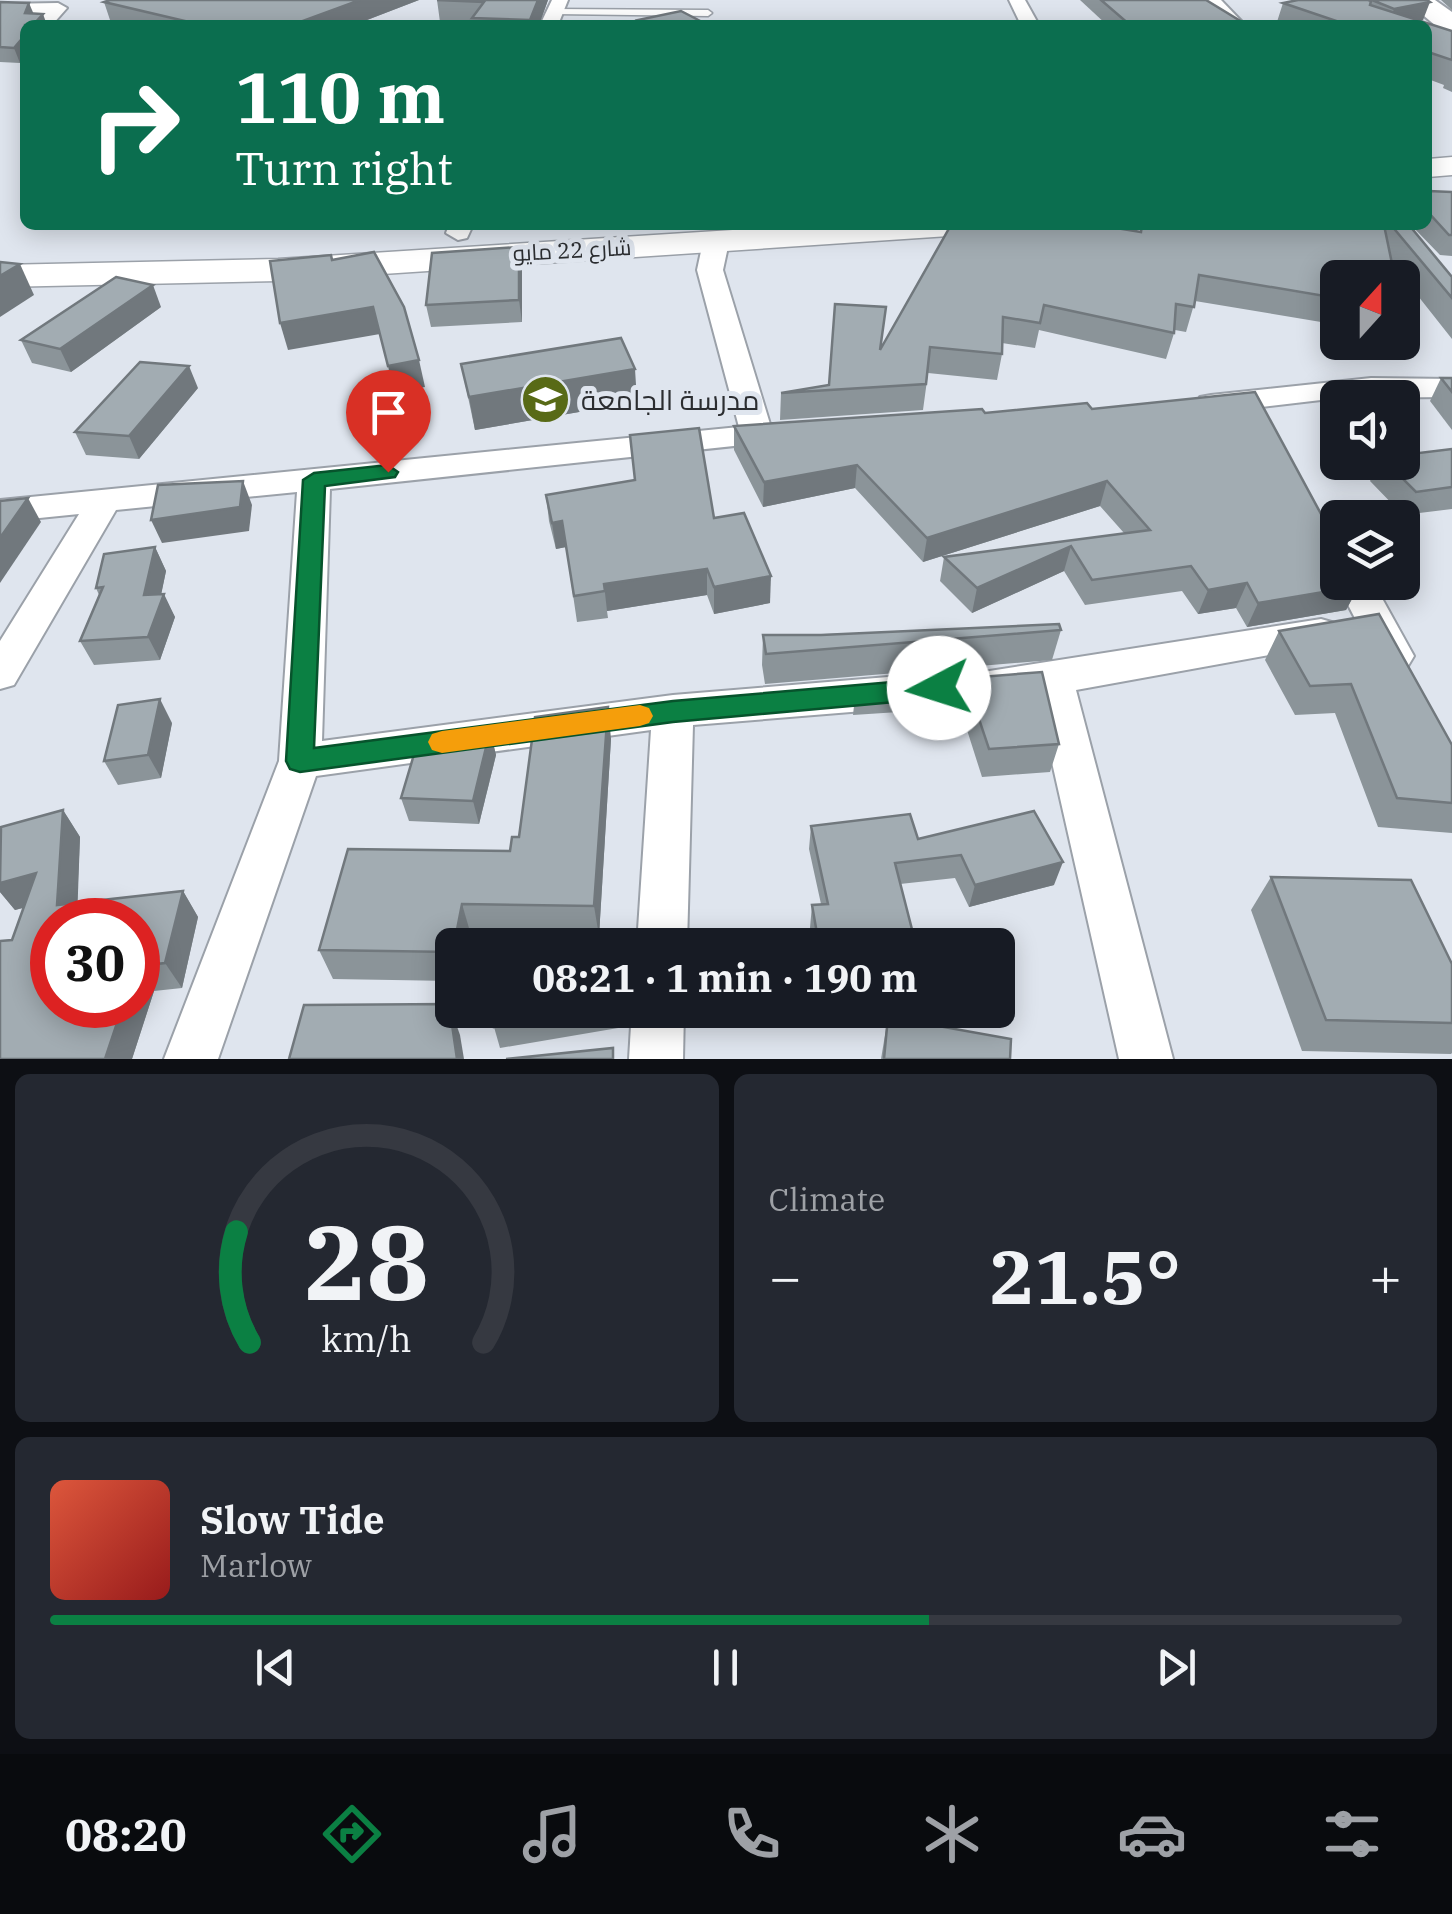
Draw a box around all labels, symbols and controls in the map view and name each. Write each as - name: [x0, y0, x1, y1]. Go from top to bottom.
- text: 110 m: [235, 51, 445, 142]
- icon: right: [70, 60, 200, 190]
- text: Turn right: [235, 139, 453, 197]
- street label: شارع 22 مايو: [512, 232, 632, 268]
- north arrow: [1320, 260, 1420, 360]
- map controls: [1320, 260, 1420, 600]
- pin: [346, 370, 431, 473]
- school or university icon: مدرسة الجامعة: [520, 374, 572, 426]
- button: sound: [1320, 380, 1420, 480]
- place label: مدرسة الجامعة: [581, 381, 760, 418]
- icon: arrive: [361, 385, 416, 440]
- button: layers: [1320, 500, 1420, 600]
- position arrow: [887, 636, 991, 740]
- speed limit sign: 30: [30, 898, 160, 1028]
- text: 08:21 · 1 min · 190 m: [532, 953, 918, 1002]
- text: Climate: [769, 1178, 885, 1220]
- text: 28: [304, 1193, 429, 1329]
- text: 21.5°: [990, 1227, 1181, 1325]
- text: −: [769, 1241, 802, 1312]
- text: +: [1369, 1241, 1402, 1312]
- text: km/h: [322, 1315, 412, 1362]
- text: Slow Tide: [200, 1495, 385, 1544]
- text: Marlow: [200, 1544, 312, 1586]
- icon: previous: [248, 1640, 303, 1695]
- icon: pause: [698, 1640, 753, 1695]
- icon: next: [1149, 1640, 1204, 1695]
- icon: directions: [317, 1799, 387, 1869]
- icon: music: [517, 1799, 587, 1869]
- icon: phone: [717, 1799, 787, 1869]
- icon: climate: [917, 1799, 987, 1869]
- icon: car: [1117, 1799, 1187, 1869]
- icon: filters: [1317, 1799, 1387, 1869]
- text: 08:20: [65, 1805, 187, 1863]

